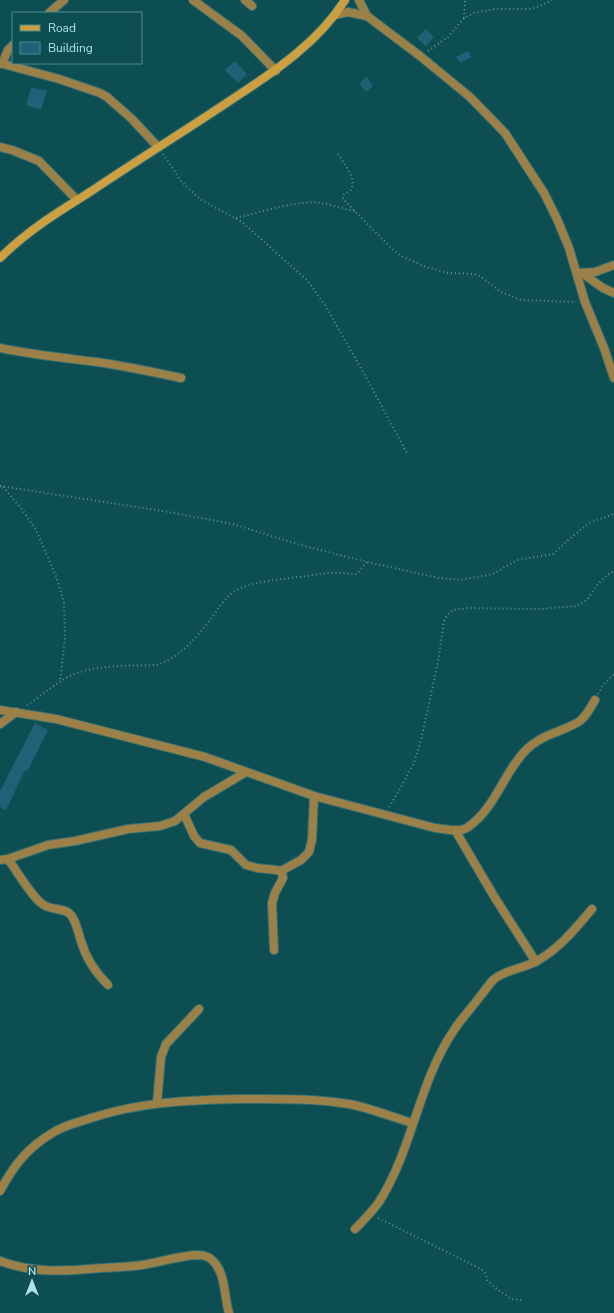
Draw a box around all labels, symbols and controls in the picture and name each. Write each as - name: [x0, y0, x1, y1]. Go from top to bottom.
- legend: [12, 12, 142, 64]
- text: Road: [48, 20, 76, 36]
- text: Building: [48, 40, 93, 56]
- north arrow: [12, 1261, 52, 1301]
- text: N: [28, 1264, 36, 1279]

